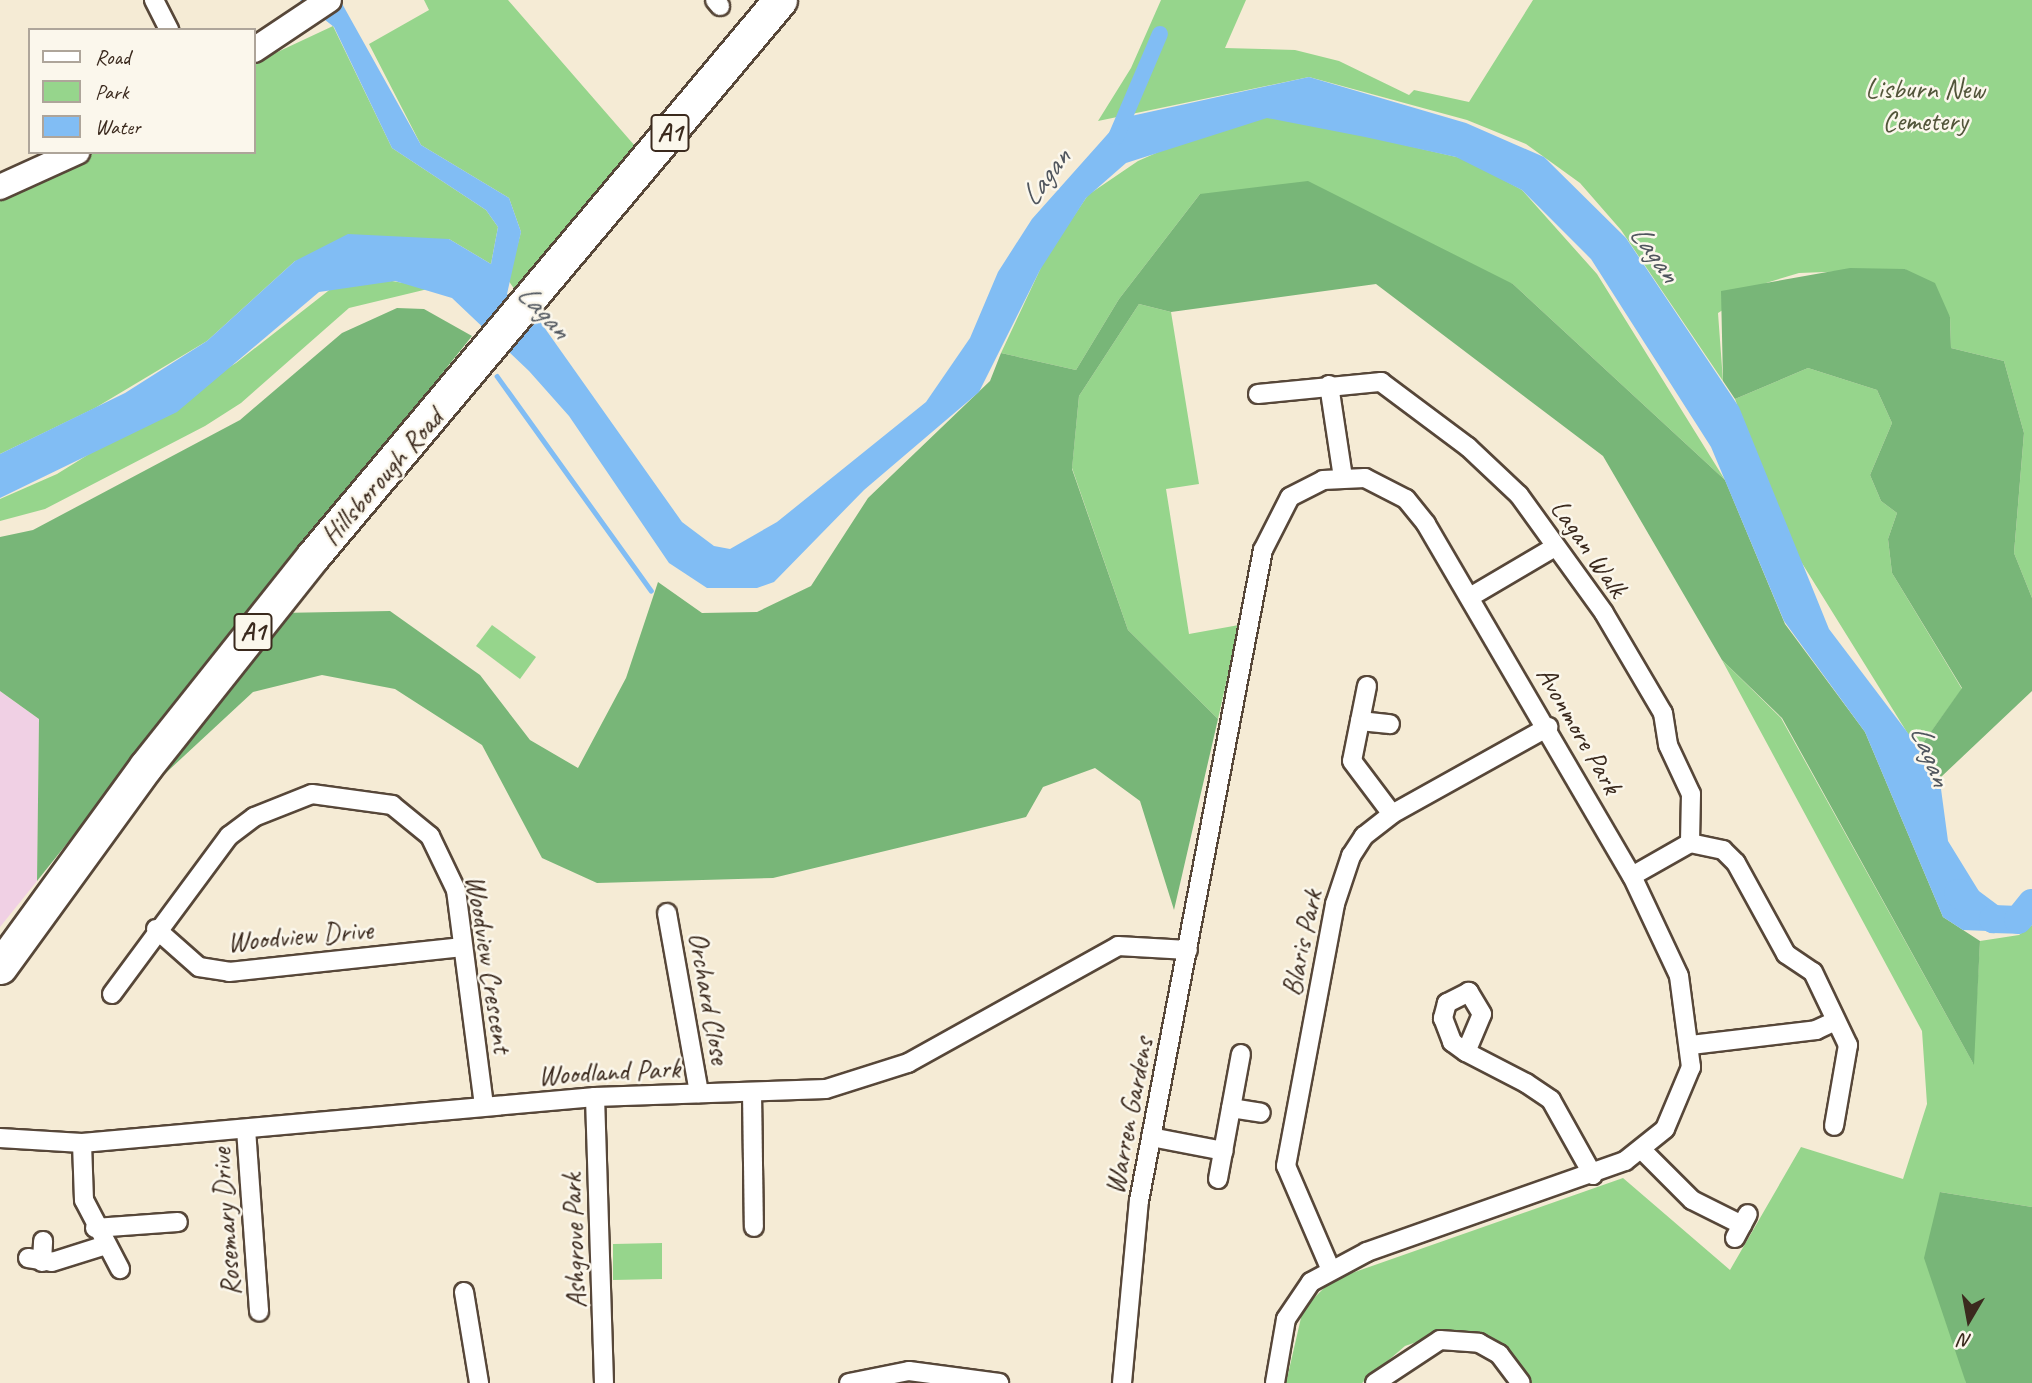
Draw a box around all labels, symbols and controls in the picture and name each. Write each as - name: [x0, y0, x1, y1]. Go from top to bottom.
- legend: [28, 28, 256, 154]
- text: Road: [95, 44, 130, 70]
- park label: Lisburn New Cemetery: [1865, 72, 1985, 138]
- text: Park: [95, 79, 128, 105]
- road number: A1: [649, 110, 691, 156]
- text: Water: [95, 114, 141, 140]
- water label: Lagan: [1012, 141, 1078, 213]
- water label: Lagan: [1622, 217, 1688, 289]
- water label: Lagan: [510, 276, 578, 346]
- street label: Hillsborough Road: [314, 402, 450, 552]
- street label: Lagan Walk: [1543, 492, 1635, 604]
- road number: A1: [232, 610, 274, 654]
- street label: Avonmore Park: [1529, 660, 1629, 800]
- water label: Lagan: [1903, 719, 1959, 791]
- street label: Woodview Crescent: [458, 873, 520, 1055]
- street label: Blaris Park: [1274, 887, 1330, 999]
- street label: Woodview Drive: [226, 913, 374, 959]
- street label: Orchard Close: [681, 929, 737, 1067]
- street label: Warren Gardens: [1097, 1035, 1161, 1197]
- street label: Woodland Park: [537, 1052, 681, 1092]
- street label: Rosemary Drive: [204, 1147, 248, 1297]
- street label: Ashgrove Park: [555, 1173, 593, 1309]
- north arrow: [1934, 1285, 2004, 1355]
- text: N: [1957, 1328, 1973, 1354]

